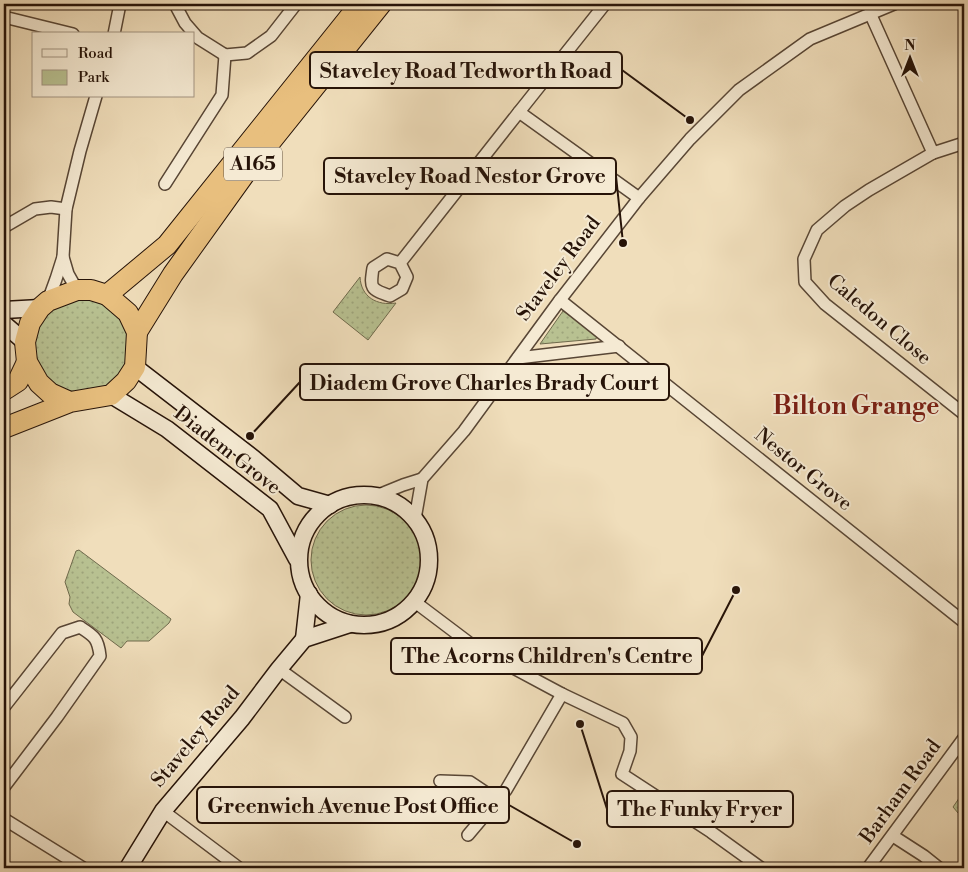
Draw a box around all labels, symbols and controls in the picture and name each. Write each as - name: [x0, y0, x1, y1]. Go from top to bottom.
- legend: [32, 32, 195, 98]
- north arrow: [886, 32, 936, 82]
- text: N: [904, 37, 916, 55]
- text: Road: [78, 44, 113, 63]
- callout: Staveley Road Tedworth Road: [310, 52, 622, 88]
- text: Staveley Road Tedworth Road: [320, 59, 612, 85]
- text: Park: [78, 68, 110, 87]
- road number: A165: [224, 147, 282, 180]
- callout: Staveley Road Nestor Grove: [324, 158, 616, 194]
- text: Staveley Road Nestor Grove: [334, 164, 606, 190]
- street label: Staveley Road: [511, 211, 607, 326]
- street label: Caledon Close: [822, 269, 936, 371]
- callout: Diadem Grove Charles Brady Court: [300, 364, 669, 400]
- text: Diadem Grove Charles Brady Court: [309, 371, 659, 397]
- district label: Bilton Grange: [773, 391, 939, 422]
- street label: Diadem Grove: [168, 401, 286, 501]
- street label: Nestor Grove: [749, 423, 857, 517]
- callout: The Acorns Children's Centre: [391, 638, 702, 674]
- text: The Acorns Children's Centre: [401, 644, 693, 670]
- street label: Staveley Road: [146, 681, 246, 793]
- street label: Barham Road: [854, 735, 948, 850]
- callout: Greenwich Avenue Post Office: [197, 787, 509, 823]
- callout: The Funky Fryer: [607, 791, 793, 827]
- text: Greenwich Avenue Post Office: [207, 794, 499, 820]
- text: The Funky Fryer: [617, 797, 783, 823]

